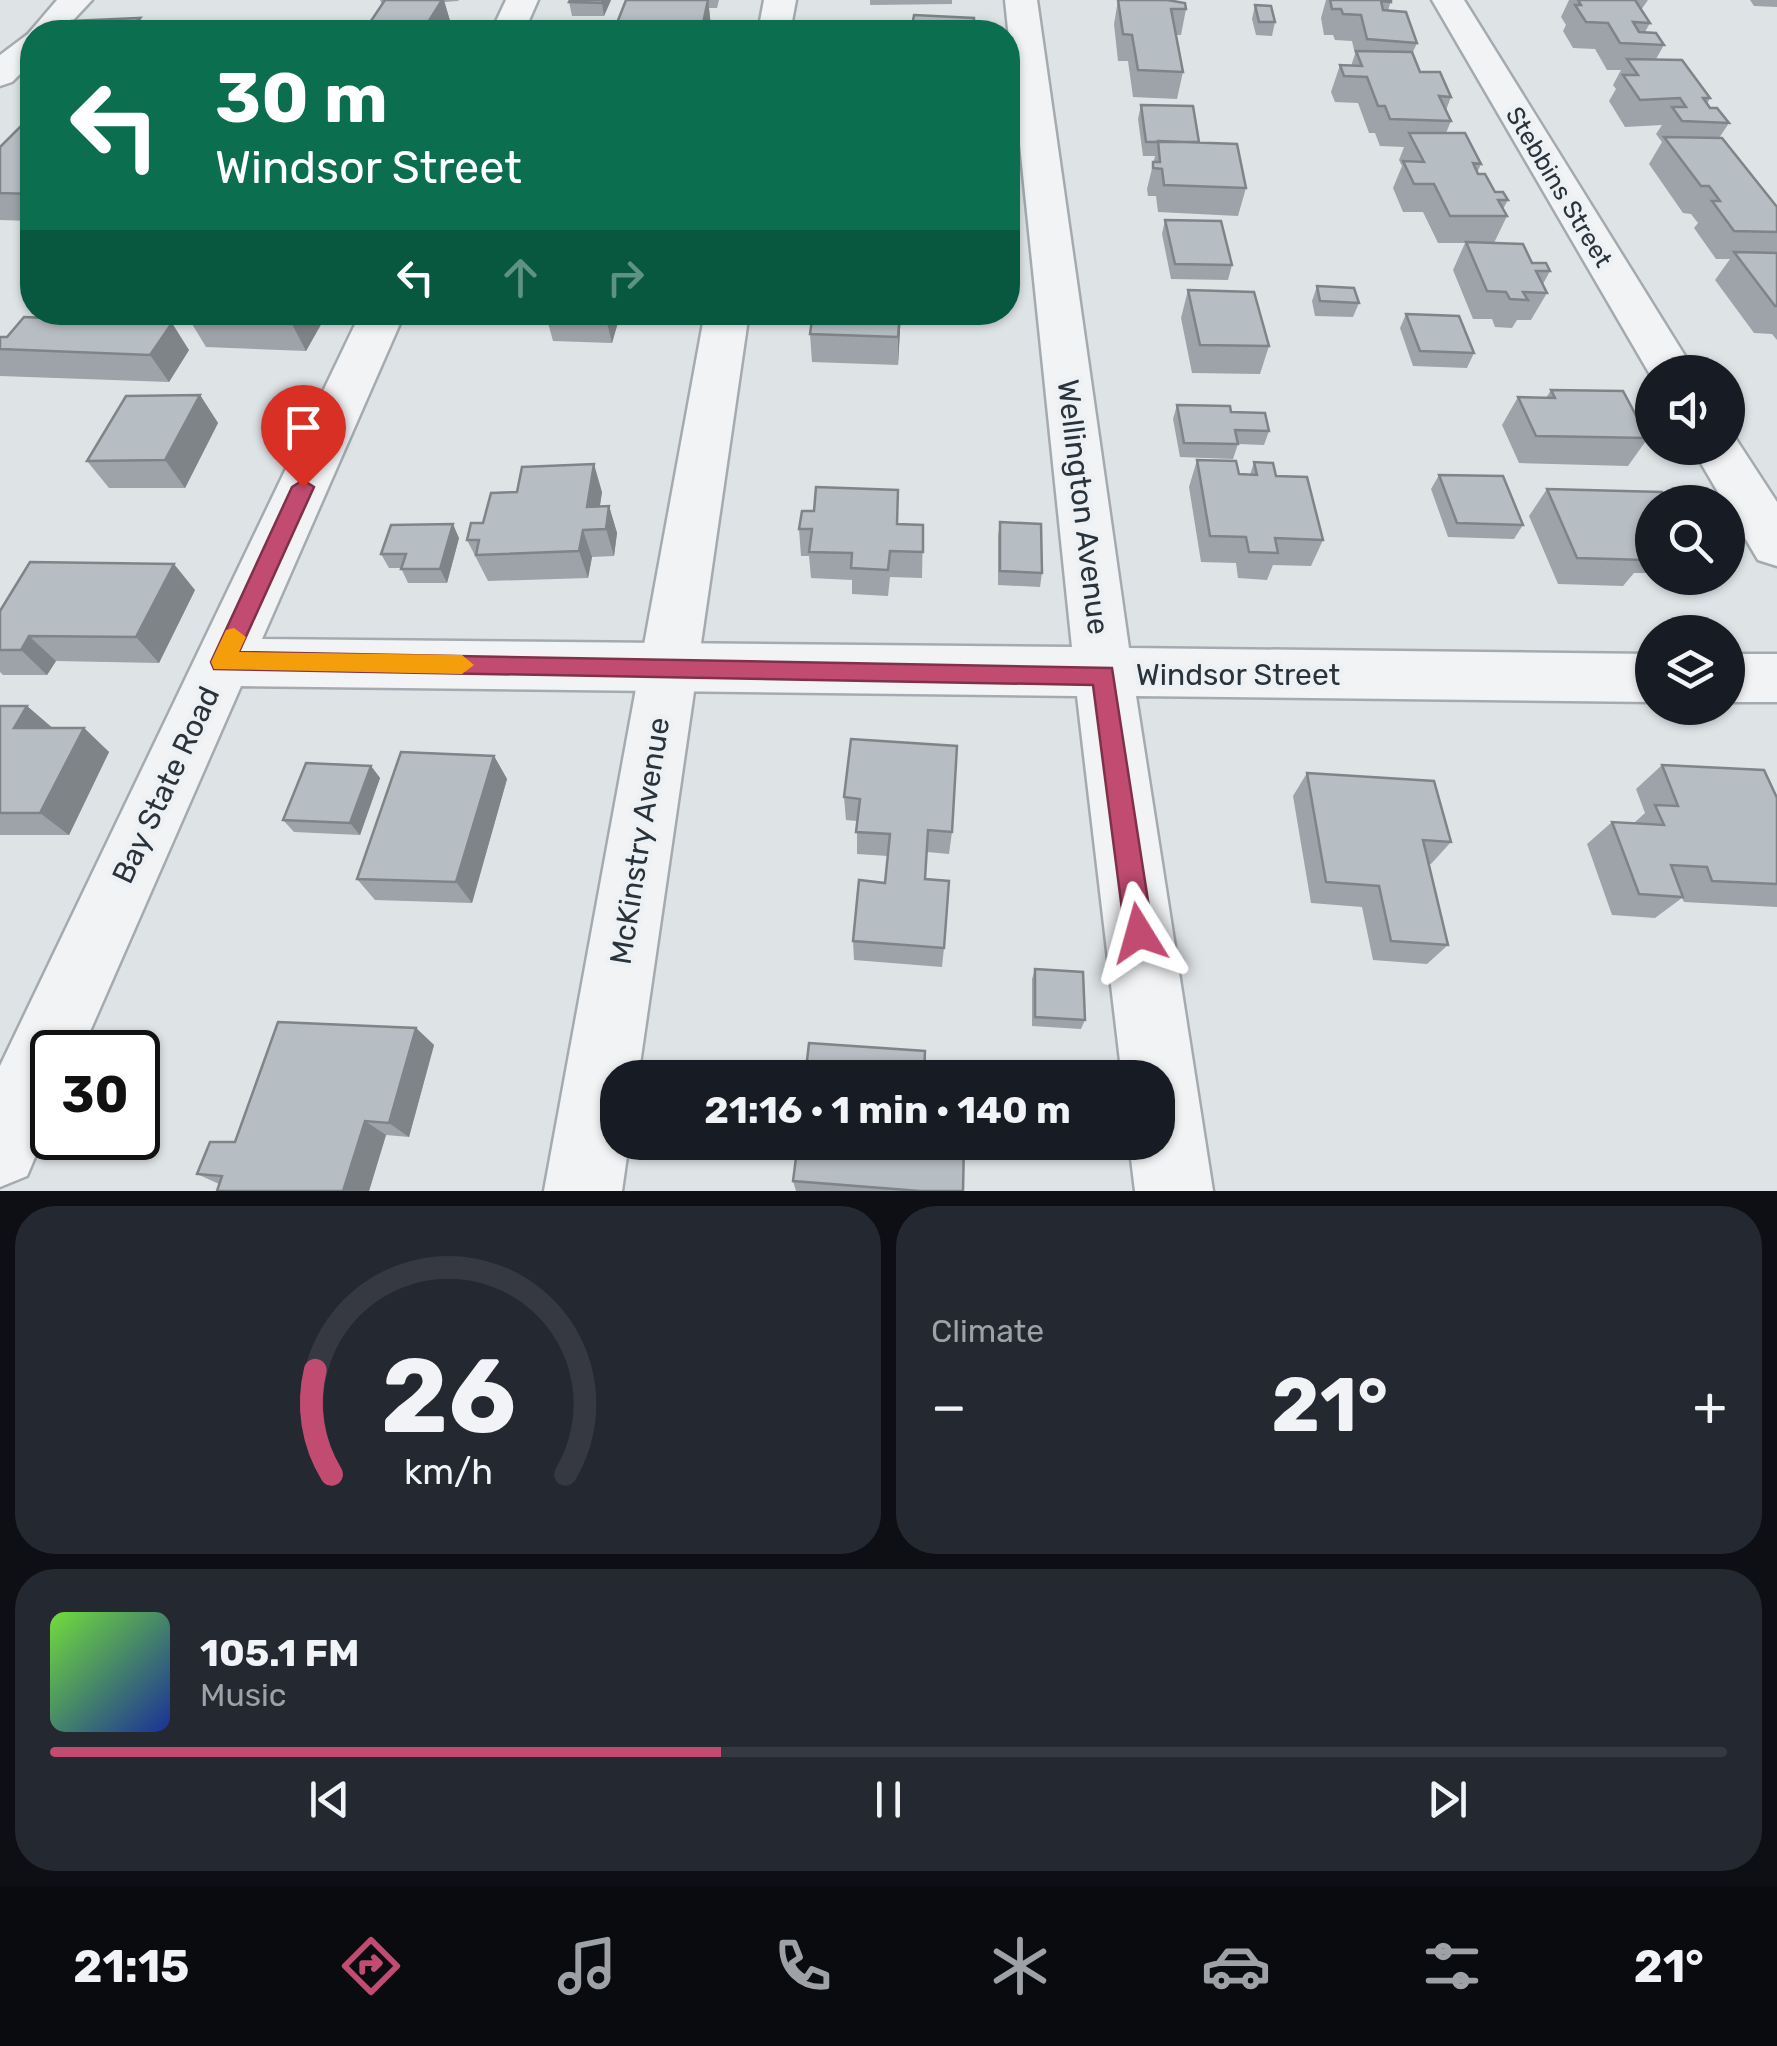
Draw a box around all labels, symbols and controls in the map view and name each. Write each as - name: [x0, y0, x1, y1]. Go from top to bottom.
- text: 30 m: [215, 57, 388, 140]
- icon: left: [50, 60, 180, 190]
- street label: Stebbins Street: [1500, 102, 1618, 272]
- text: Windsor Street: [215, 141, 522, 194]
- icon: left: [388, 250, 443, 305]
- icon: ahead: [493, 250, 548, 305]
- icon: right: [598, 250, 653, 305]
- map controls: [1635, 355, 1745, 725]
- button: sound: [1635, 355, 1745, 465]
- street label: Wellington Avenue: [1049, 377, 1117, 637]
- pin: [261, 385, 346, 488]
- icon: arrive: [276, 400, 331, 455]
- button: search: [1635, 485, 1745, 595]
- button: layers: [1635, 615, 1745, 725]
- street label: Windsor Street: [1136, 657, 1341, 693]
- street label: Bay State Road: [105, 681, 227, 889]
- street label: McKinstry Avenue: [603, 715, 677, 967]
- position arrow: [1087, 881, 1191, 985]
- speed limit sign: 30: [30, 1030, 160, 1160]
- text: 21:16 · 1 min · 140 m: [704, 1087, 1071, 1133]
- text: Climate: [931, 1312, 1044, 1350]
- text: 26: [380, 1335, 516, 1458]
- text: 21°: [1271, 1361, 1388, 1450]
- text: −: [931, 1374, 967, 1439]
- text: +: [1693, 1374, 1727, 1439]
- text: km/h: [403, 1451, 493, 1493]
- text: 105.1 FM: [200, 1630, 359, 1676]
- text: Music: [200, 1676, 286, 1714]
- icon: previous: [302, 1772, 357, 1827]
- icon: pause: [861, 1772, 916, 1827]
- icon: next: [1420, 1772, 1475, 1827]
- icon: directions: [336, 1931, 406, 2001]
- icon: music: [552, 1931, 622, 2001]
- icon: phone: [768, 1931, 838, 2001]
- icon: climate: [985, 1931, 1055, 2001]
- icon: car: [1201, 1931, 1271, 2001]
- icon: filters: [1417, 1931, 1487, 2001]
- text: 21:15: [73, 1940, 189, 1993]
- text: 21°: [1634, 1940, 1704, 1993]

